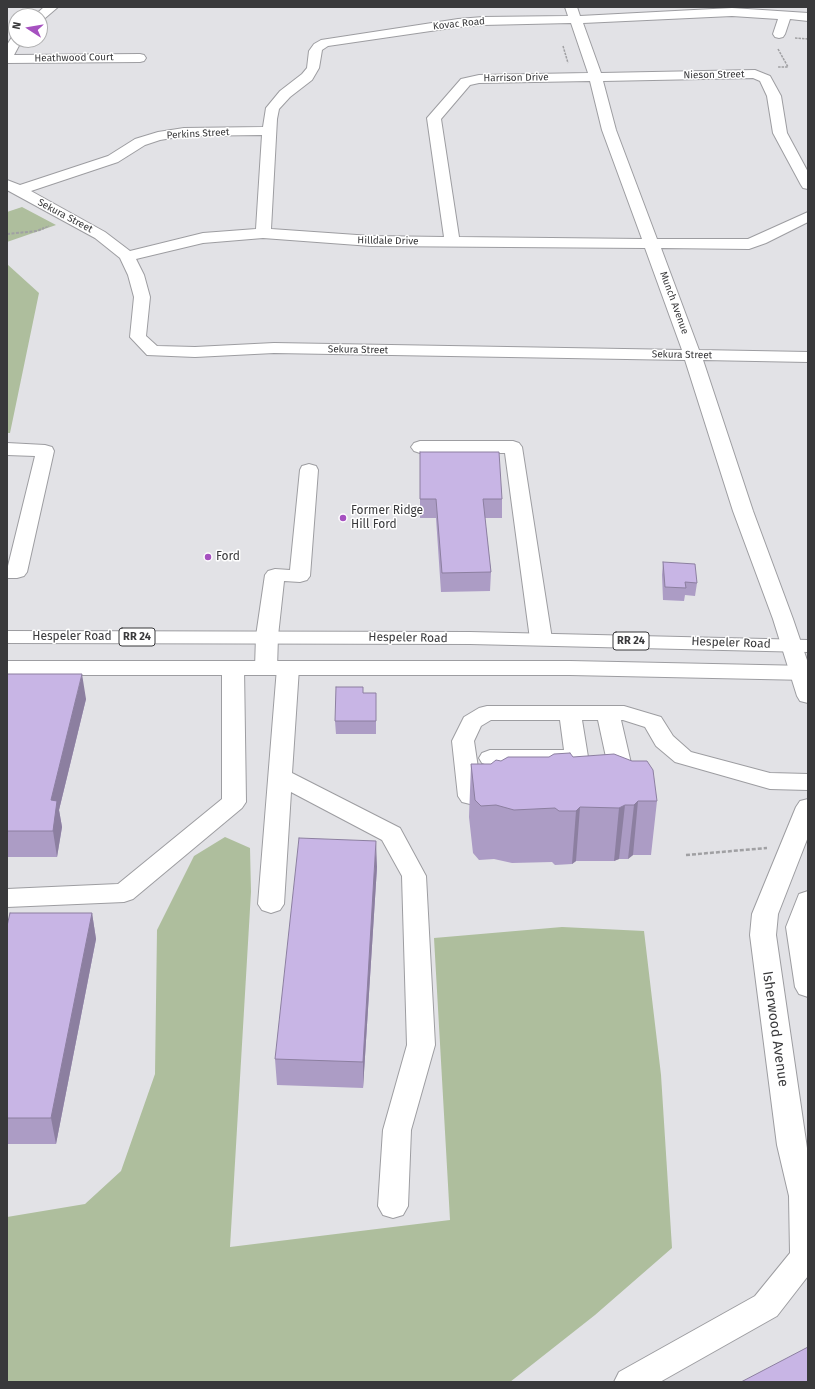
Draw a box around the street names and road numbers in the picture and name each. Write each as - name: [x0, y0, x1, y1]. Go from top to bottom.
- street label: Kovac Road: [432, 15, 486, 33]
- street label: Heathwood Court: [34, 51, 114, 65]
- street label: Nieson Street: [683, 68, 745, 82]
- street label: Harrison Drive: [483, 71, 549, 85]
- street label: Perkins Street: [166, 126, 230, 142]
- street label: Sekura Street: [35, 197, 95, 235]
- street label: Hilldale Drive: [357, 234, 419, 248]
- street label: Munch Avenue: [657, 270, 691, 336]
- street label: Sekura Street: [328, 343, 388, 357]
- street label: Sekura Street: [652, 348, 712, 362]
- road number: RR 24: [119, 628, 155, 646]
- street label: Hespeler Road: [32, 630, 112, 644]
- street label: Hespeler Road: [368, 630, 448, 646]
- road number: RR 24: [613, 632, 649, 650]
- street label: Hespeler Road: [691, 634, 771, 652]
- street label: Isherwood Avenue: [759, 970, 791, 1088]

